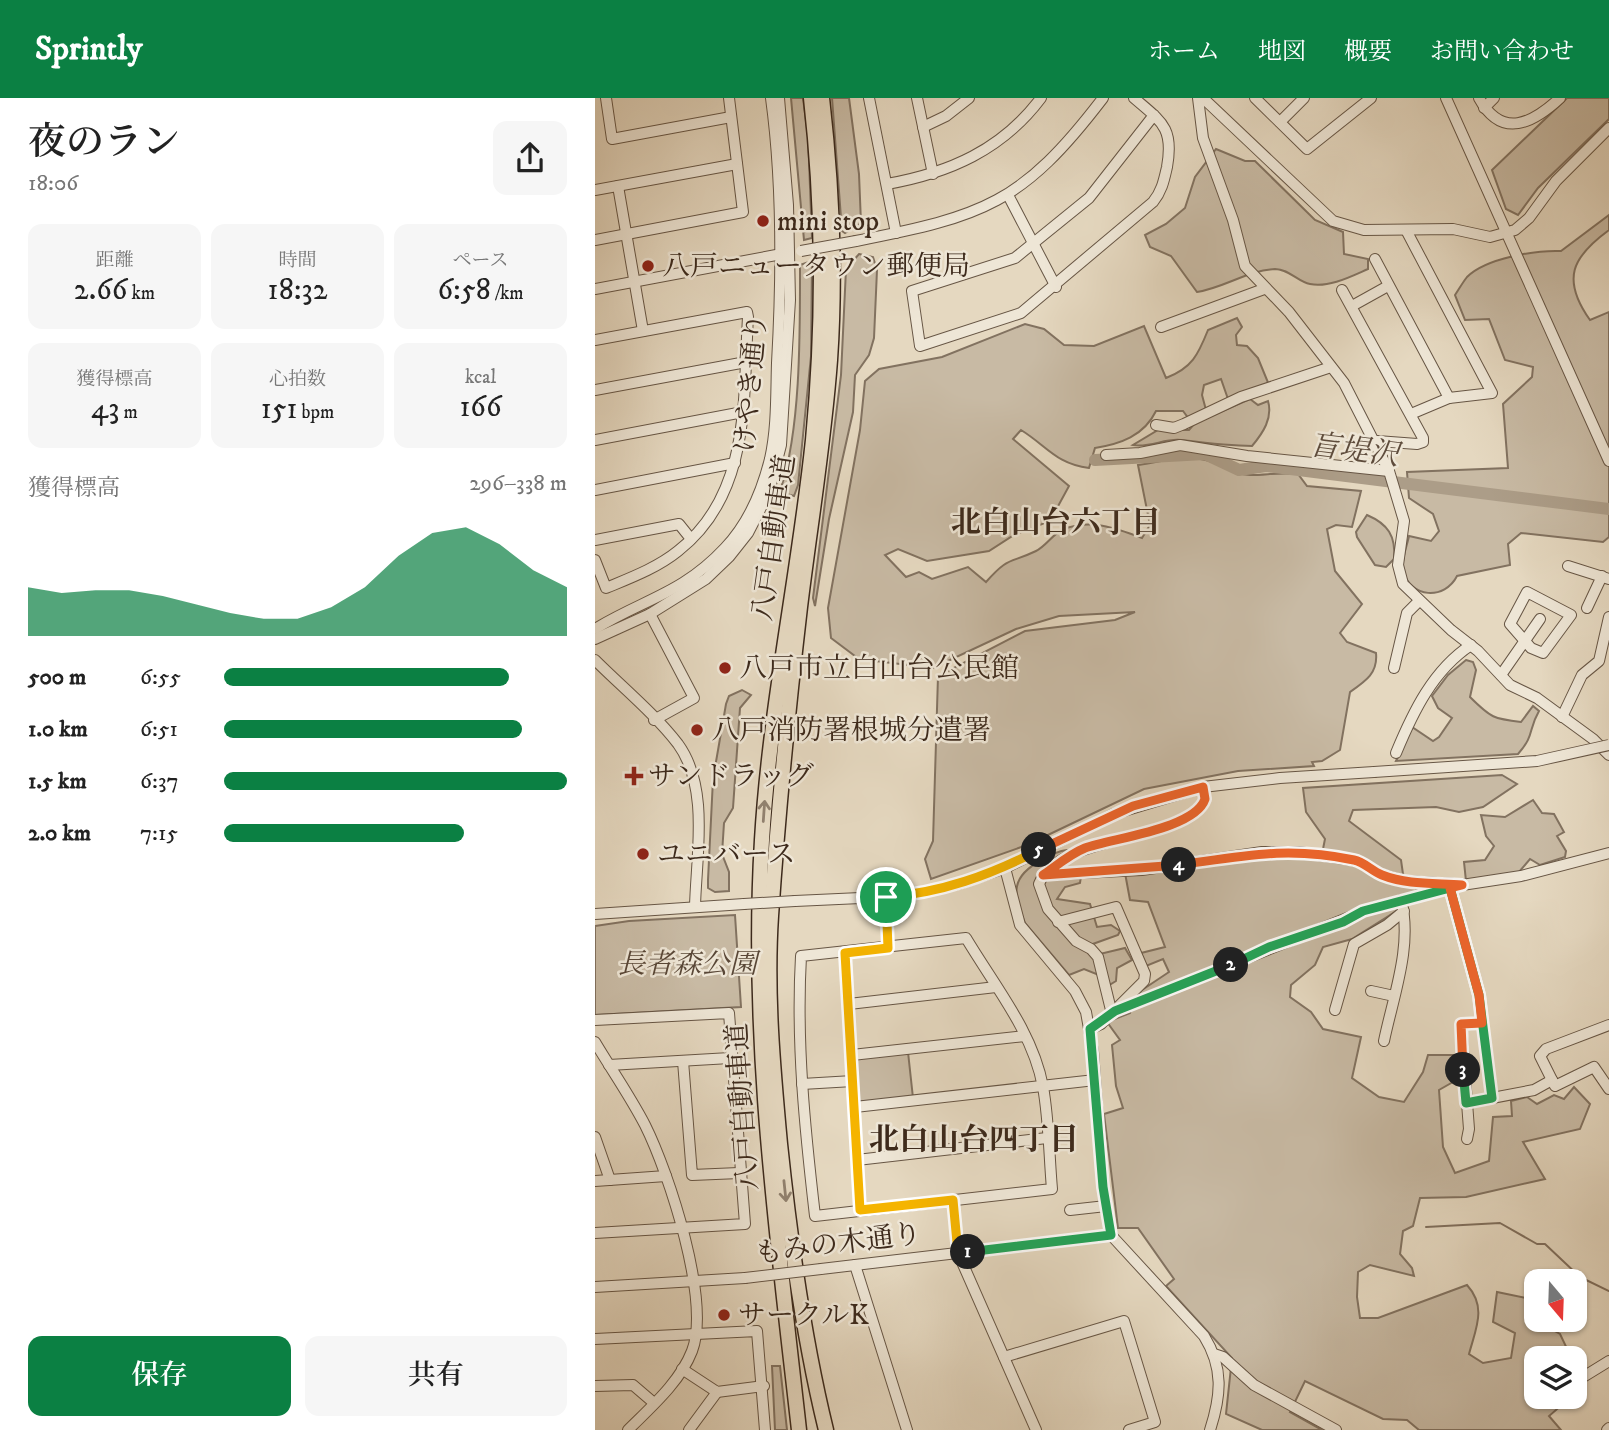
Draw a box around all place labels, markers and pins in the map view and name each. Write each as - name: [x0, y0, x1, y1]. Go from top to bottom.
- place label: mini stop: [777, 204, 879, 239]
- marker: mini stop: [755, 213, 771, 229]
- place label: 八戸ニュータウン郵便局: [662, 249, 970, 284]
- marker: 八戸ニュータウン郵便局: [640, 258, 656, 274]
- place label: 八戸市立白山台公民館: [739, 651, 1019, 686]
- marker: 八戸市立白山台公民館: [717, 660, 733, 676]
- place label: 八戸消防署根城分遣署: [711, 713, 991, 748]
- marker: 八戸消防署根城分遣署: [689, 722, 705, 738]
- place label: サンドラッグ: [648, 759, 814, 794]
- marker: サンドラッグ: [626, 768, 642, 784]
- pin: 5: [1021, 832, 1057, 868]
- place label: ユニバース: [657, 837, 796, 872]
- marker: ユニバース: [635, 846, 651, 862]
- pin: 4: [1161, 848, 1197, 882]
- pin: [856, 867, 916, 927]
- pin: 2: [1213, 948, 1249, 982]
- pin: 3: [1445, 1052, 1481, 1088]
- pin: 1: [951, 1234, 985, 1270]
- place label: サークルK: [738, 1298, 869, 1333]
- marker: サークルK: [716, 1307, 732, 1323]

